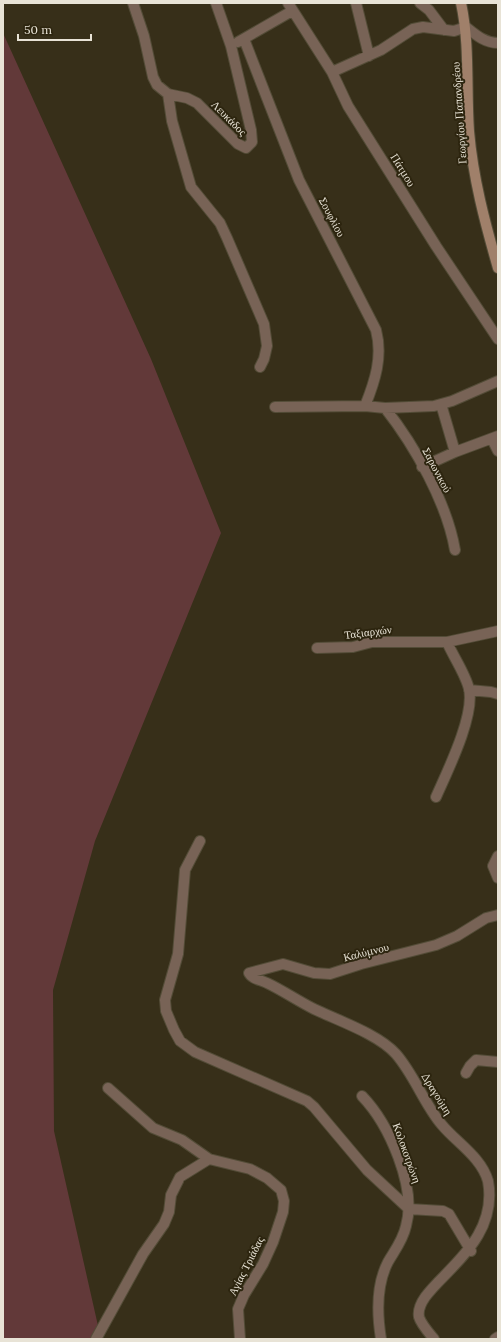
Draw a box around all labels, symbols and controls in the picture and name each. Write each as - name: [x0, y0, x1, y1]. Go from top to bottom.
- scale bar: [18, 16, 91, 42]
- text: 50 m: [24, 22, 52, 37]
- street label: Γεωργίου Παπανδρέου: [448, 61, 470, 165]
- street label: Λευκάδος: [208, 97, 250, 139]
- street label: Πάτμου: [387, 151, 419, 190]
- street label: Σουφλίου: [316, 195, 349, 240]
- street label: Σαρωνικού: [419, 445, 455, 495]
- street label: Ταξιαρχών: [343, 622, 393, 642]
- street label: Καλύμνου: [342, 939, 391, 964]
- street label: Δραγούμη: [419, 1070, 456, 1118]
- street label: Κολοκοτρώνη: [390, 1121, 424, 1185]
- street label: Αγίας Τριάδας: [225, 1234, 267, 1298]

